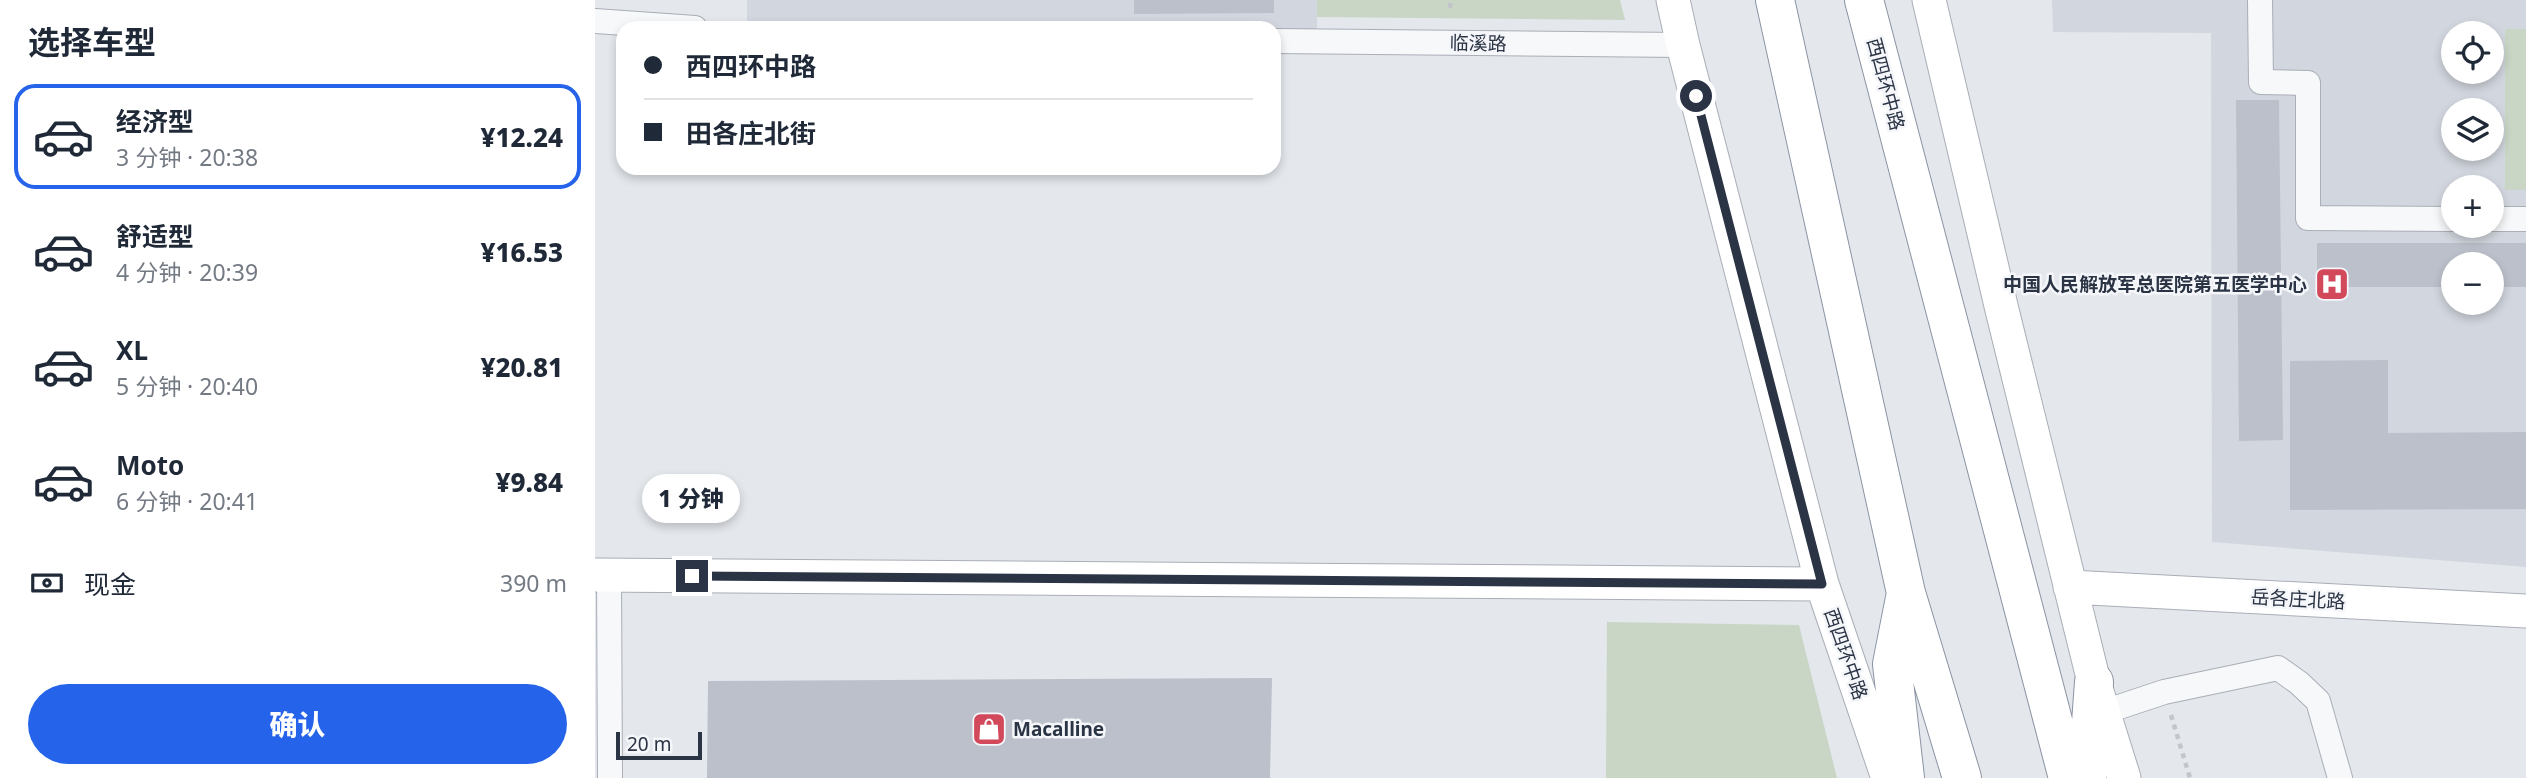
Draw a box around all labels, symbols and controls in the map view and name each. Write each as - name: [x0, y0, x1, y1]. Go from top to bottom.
- text: 选择车型: [28, 20, 156, 63]
- map controls: [2441, 21, 2504, 315]
- button: locate: [2441, 21, 2504, 84]
- street label: 临溪路: [1449, 30, 1507, 56]
- street label: 西四环中路: [1861, 35, 1911, 133]
- text: 西四环中路: [686, 48, 816, 84]
- route start: [1680, 80, 1712, 112]
- button: layers: [2441, 98, 2504, 161]
- text: 经济型: [116, 103, 194, 139]
- icon: car: [32, 105, 95, 168]
- text: 田各庄北街: [686, 115, 816, 151]
- text: ¥12.24: [480, 119, 563, 155]
- text: 3 分钟 · 20:38: [116, 141, 258, 173]
- button: +: [2441, 175, 2504, 238]
- text: 舒适型: [116, 218, 194, 254]
- icon: car: [32, 220, 95, 283]
- text: ¥16.53: [480, 234, 563, 270]
- button: −: [2441, 252, 2504, 315]
- text: 4 分钟 · 20:39: [116, 256, 258, 288]
- hospital icon: 中国人民解放军总医院第五医学中心: [2313, 265, 2351, 303]
- place label: 中国人民解放军总医院第五医学中心: [2003, 271, 2307, 297]
- text: XL: [116, 332, 148, 368]
- icon: car: [32, 335, 95, 398]
- text: ¥20.81: [480, 349, 563, 385]
- text: 5 分钟 · 20:40: [116, 370, 258, 402]
- text: Moto: [116, 447, 184, 483]
- icon: car: [32, 450, 95, 513]
- text: ¥9.84: [495, 464, 563, 500]
- callout: 1 分钟: [643, 475, 741, 524]
- text: 1 分钟: [658, 482, 724, 514]
- text: 6 分钟 · 20:41: [116, 485, 258, 517]
- route end: [676, 560, 708, 592]
- icon: cash: [28, 564, 66, 602]
- text: 现金: [84, 566, 136, 602]
- text: 390 m: [500, 567, 567, 599]
- street label: 岳各庄北路: [2250, 584, 2346, 614]
- street label: 西四环中路: [1818, 605, 1874, 703]
- button: 确认: [28, 684, 567, 764]
- shop icon: Macalline: [970, 710, 1008, 748]
- place label: Macalline: [1013, 716, 1104, 742]
- scale bar: [616, 729, 702, 761]
- text: 20 m: [627, 731, 671, 757]

